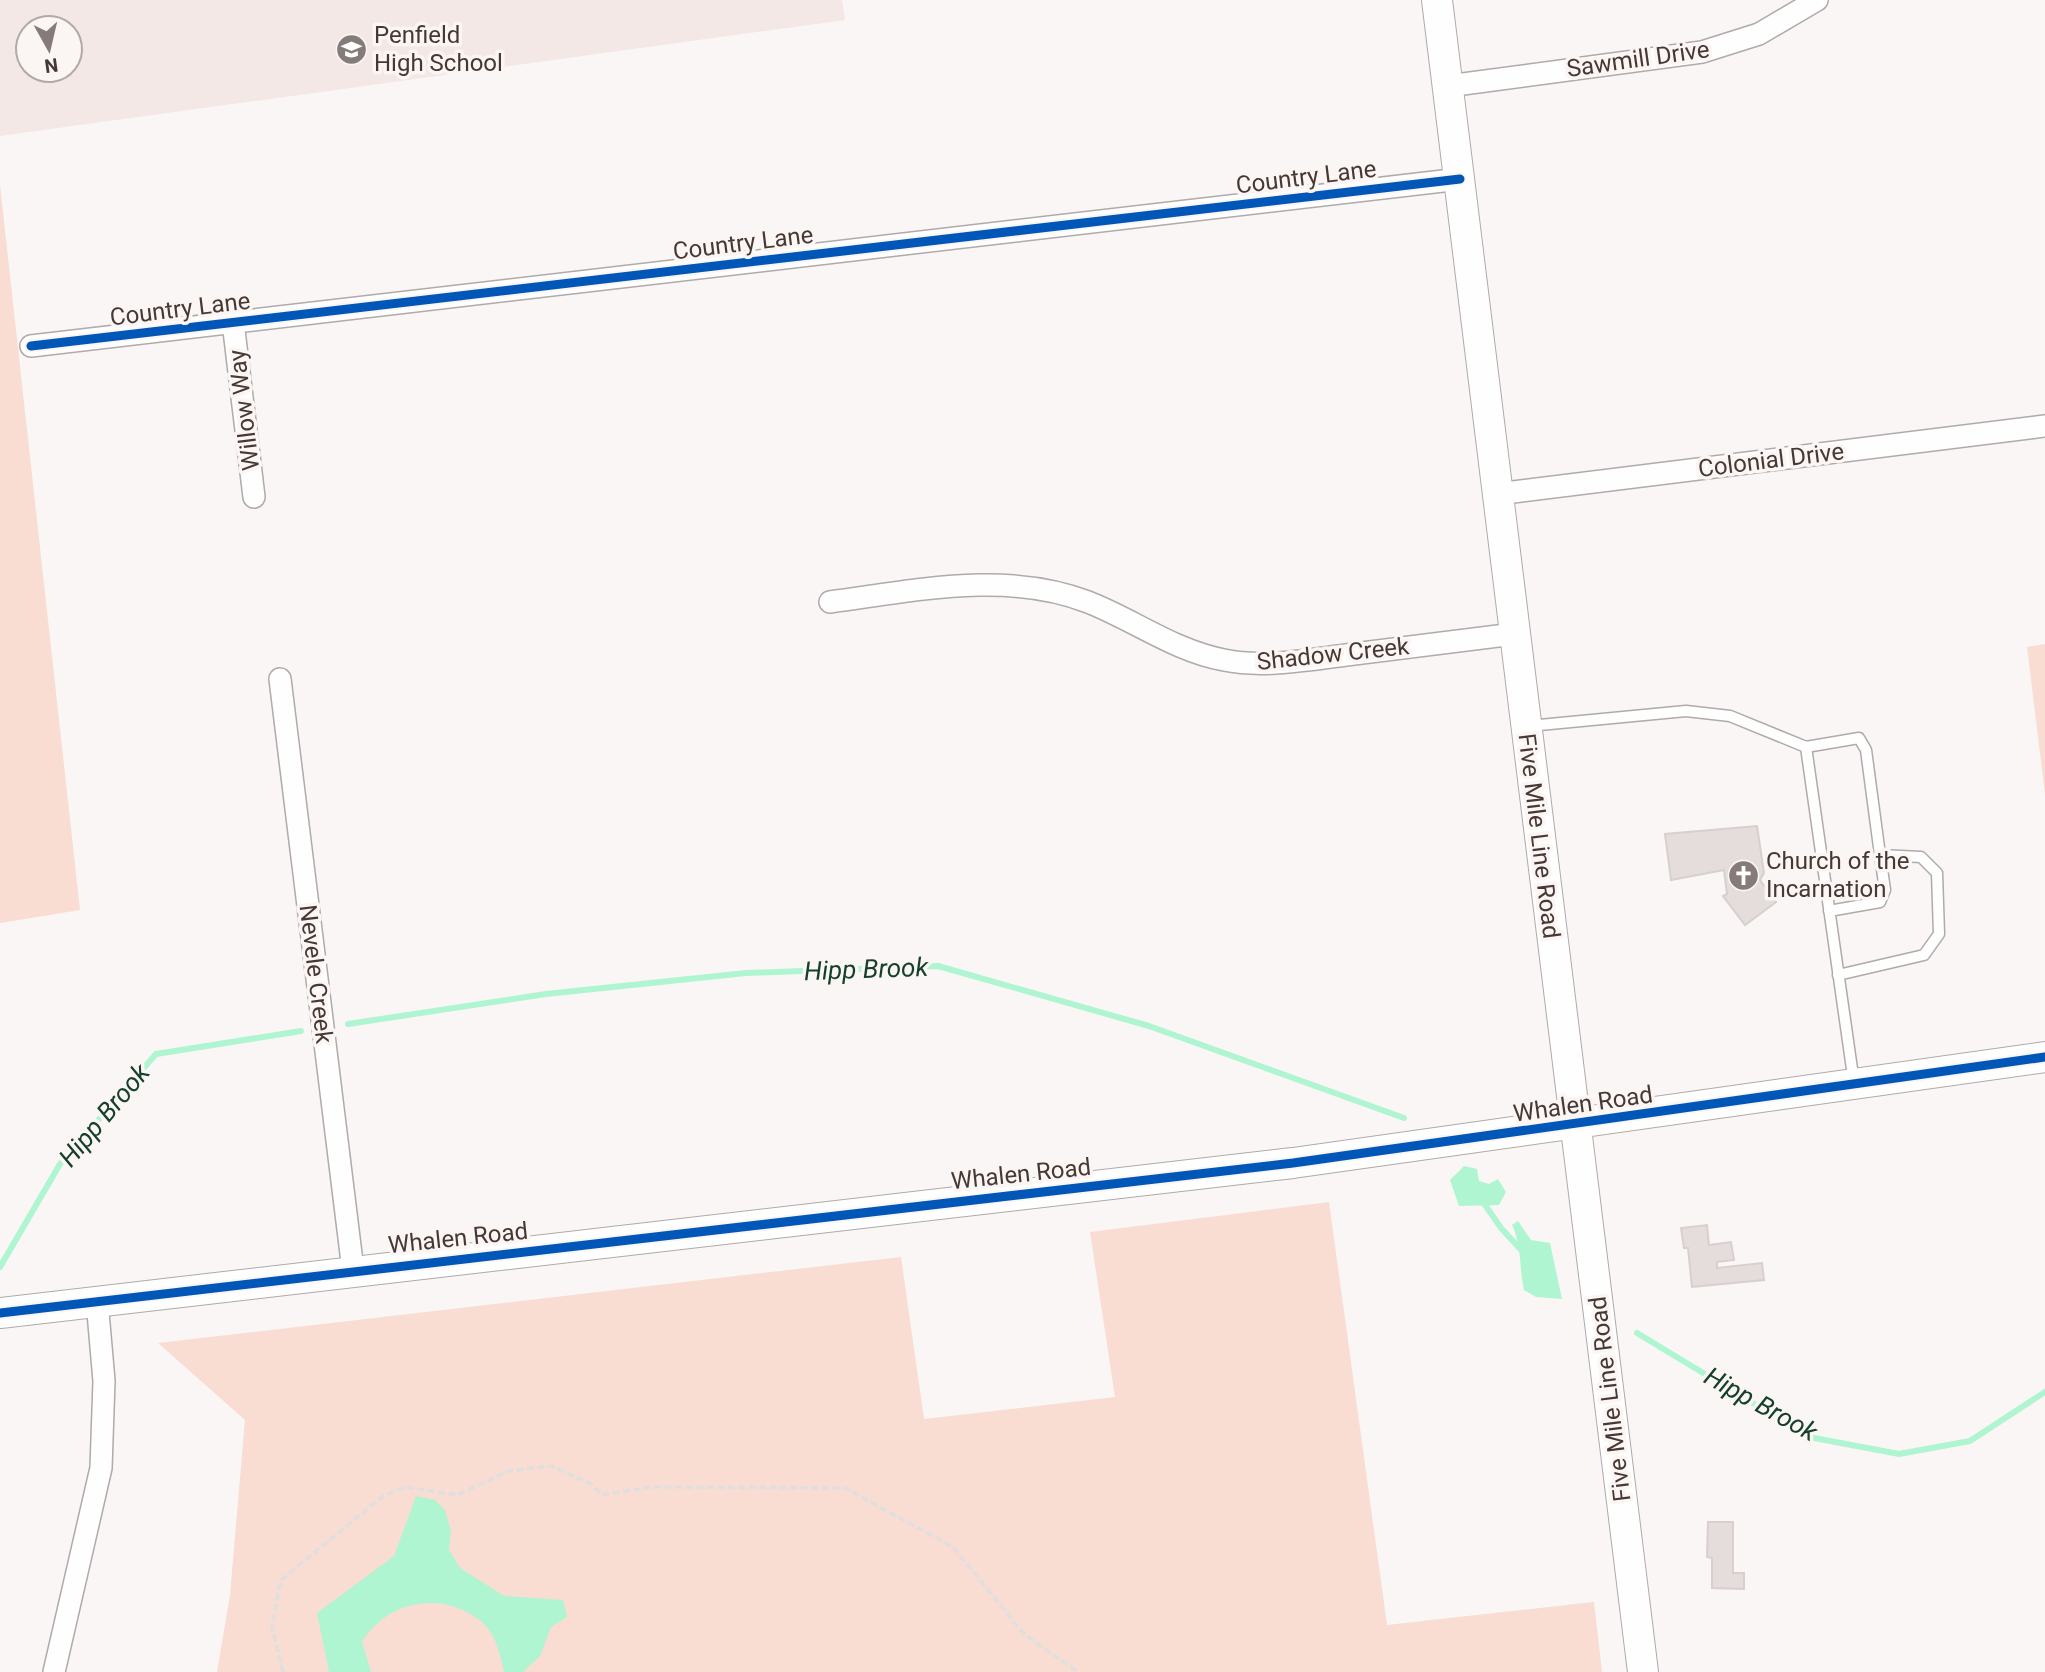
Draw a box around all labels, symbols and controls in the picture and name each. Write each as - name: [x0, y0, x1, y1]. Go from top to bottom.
- north arrow: [14, 14, 84, 84]
- place label: Penfield High School: [374, 21, 503, 77]
- school or university icon: Penfield High School: [334, 32, 368, 66]
- street label: Sawmill Drive: [1565, 35, 1711, 83]
- text: N: [43, 53, 60, 78]
- street label: Country Lane: [1234, 154, 1378, 200]
- street label: Country Lane: [671, 220, 815, 266]
- street label: Country Lane: [108, 286, 252, 332]
- street label: Willow Way: [223, 347, 265, 472]
- street label: Colonial Drive: [1696, 437, 1846, 483]
- street label: Shadow Creek: [1256, 632, 1411, 676]
- street label: Five Mile Line Road: [1513, 732, 1565, 940]
- place label: Church of the Incarnation: [1766, 847, 1910, 903]
- church icon: Church of the Incarnation: [1726, 858, 1760, 892]
- street label: Nevele Creek: [294, 903, 339, 1046]
- water label: Hipp Brook: [803, 952, 930, 986]
- water label: Hipp Brook: [53, 1057, 156, 1172]
- street label: Whalen Road: [1512, 1080, 1654, 1128]
- street label: Whalen Road: [950, 1153, 1092, 1195]
- street label: Whalen Road: [387, 1217, 529, 1259]
- street label: Five Mile Line Road: [1584, 1295, 1636, 1503]
- water label: Hipp Brook: [1699, 1361, 1824, 1448]

